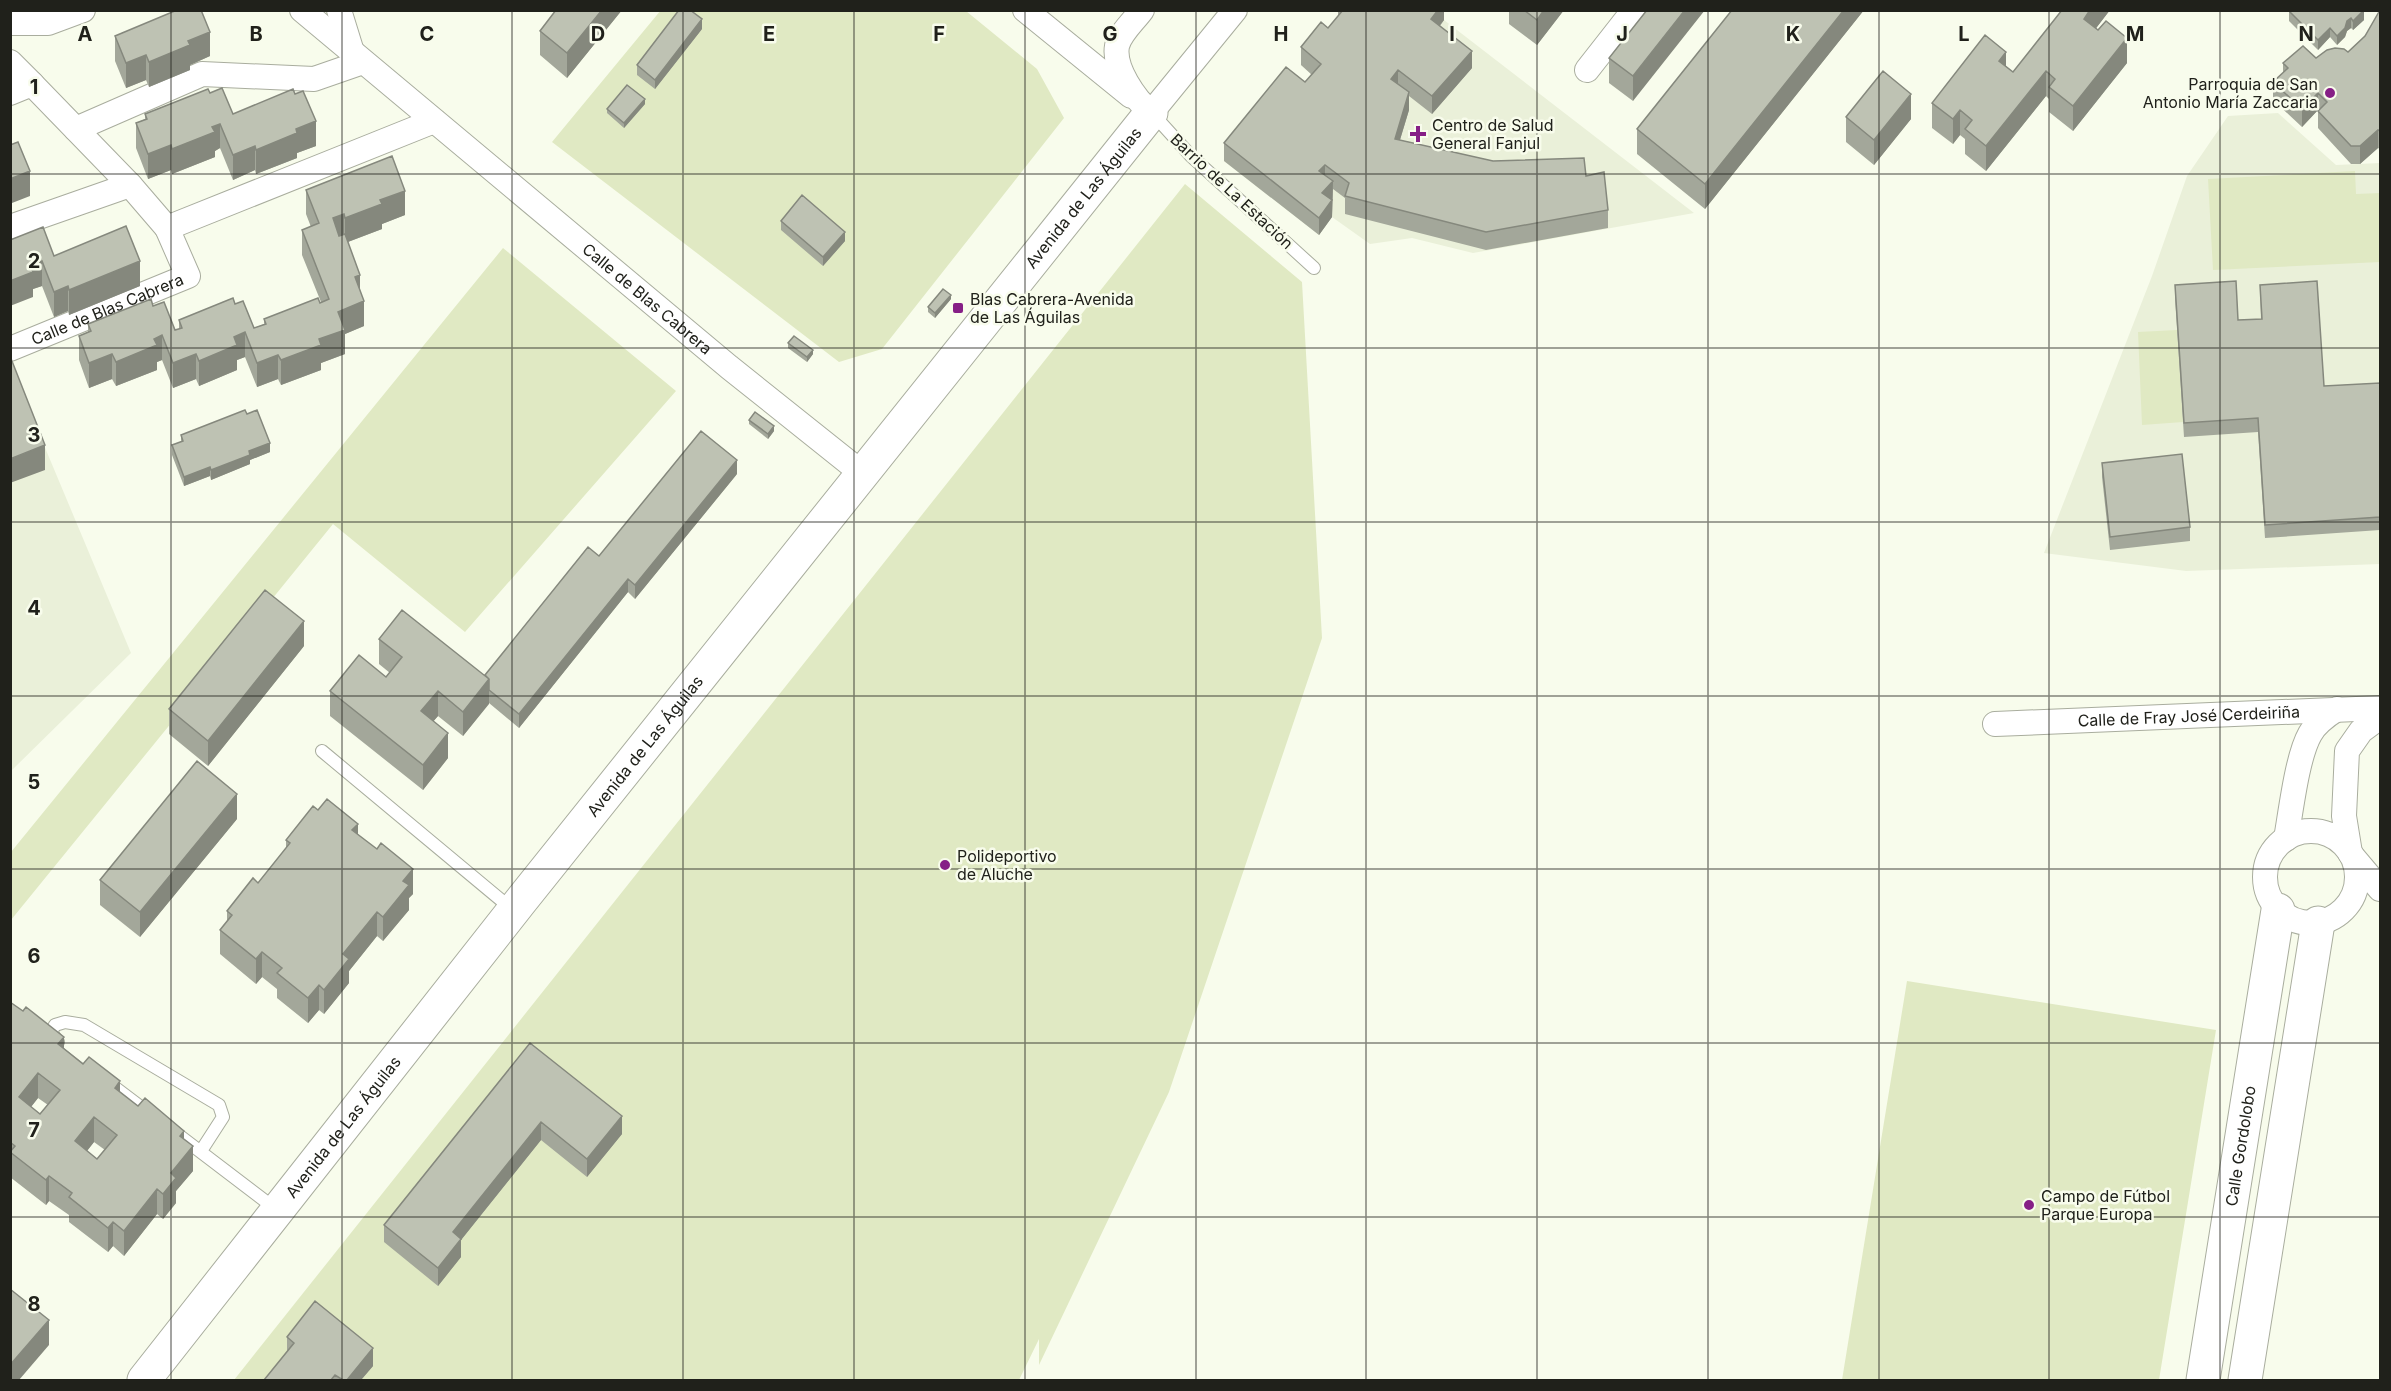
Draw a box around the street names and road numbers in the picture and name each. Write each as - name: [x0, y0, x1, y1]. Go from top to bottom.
- street label: Avenida de Las Águilas: [1021, 123, 1146, 272]
- street label: Barrio de La Estación: [1166, 129, 1298, 253]
- street label: Calle de Blas Cabrera: [578, 239, 716, 359]
- street label: Calle de Blas Cabrera: [28, 269, 186, 349]
- street label: Avenida de Las Águilas: [582, 671, 707, 820]
- street label: Calle de Fray José Cerdeiriña: [2077, 701, 2300, 731]
- street label: Avenida de Las Águilas: [281, 1052, 405, 1202]
- street label: Calle Gordolobo: [2221, 1084, 2260, 1208]

